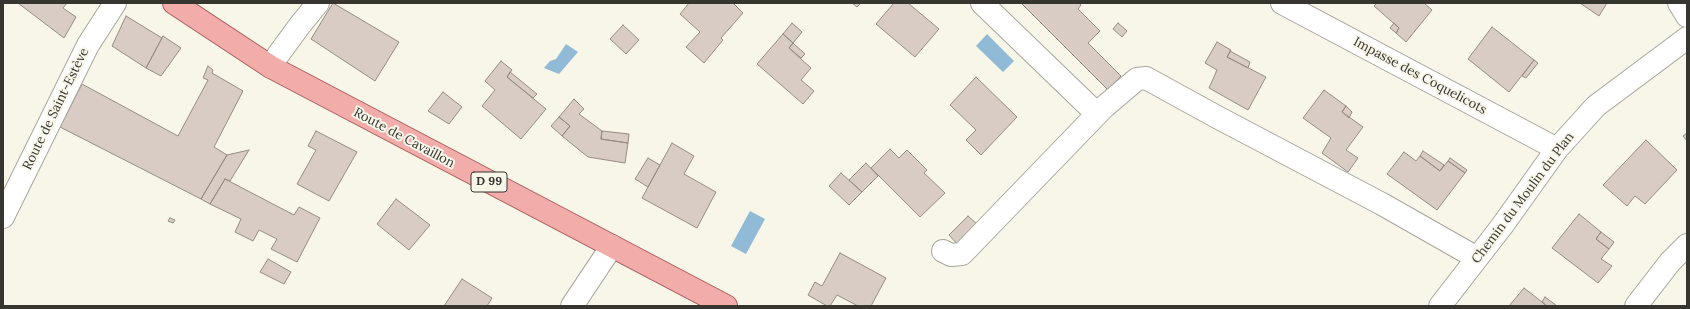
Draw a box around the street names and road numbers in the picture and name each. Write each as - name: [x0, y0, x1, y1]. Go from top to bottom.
- street label: Impasse des Coquelicots: [1351, 34, 1489, 118]
- street label: Route de Saint-Estève: [20, 46, 92, 172]
- street label: Route de Cavaillon: [351, 105, 457, 171]
- street label: Chemin du Moulin du Plan: [1469, 129, 1577, 267]
- road number: D 99: [471, 172, 507, 192]

